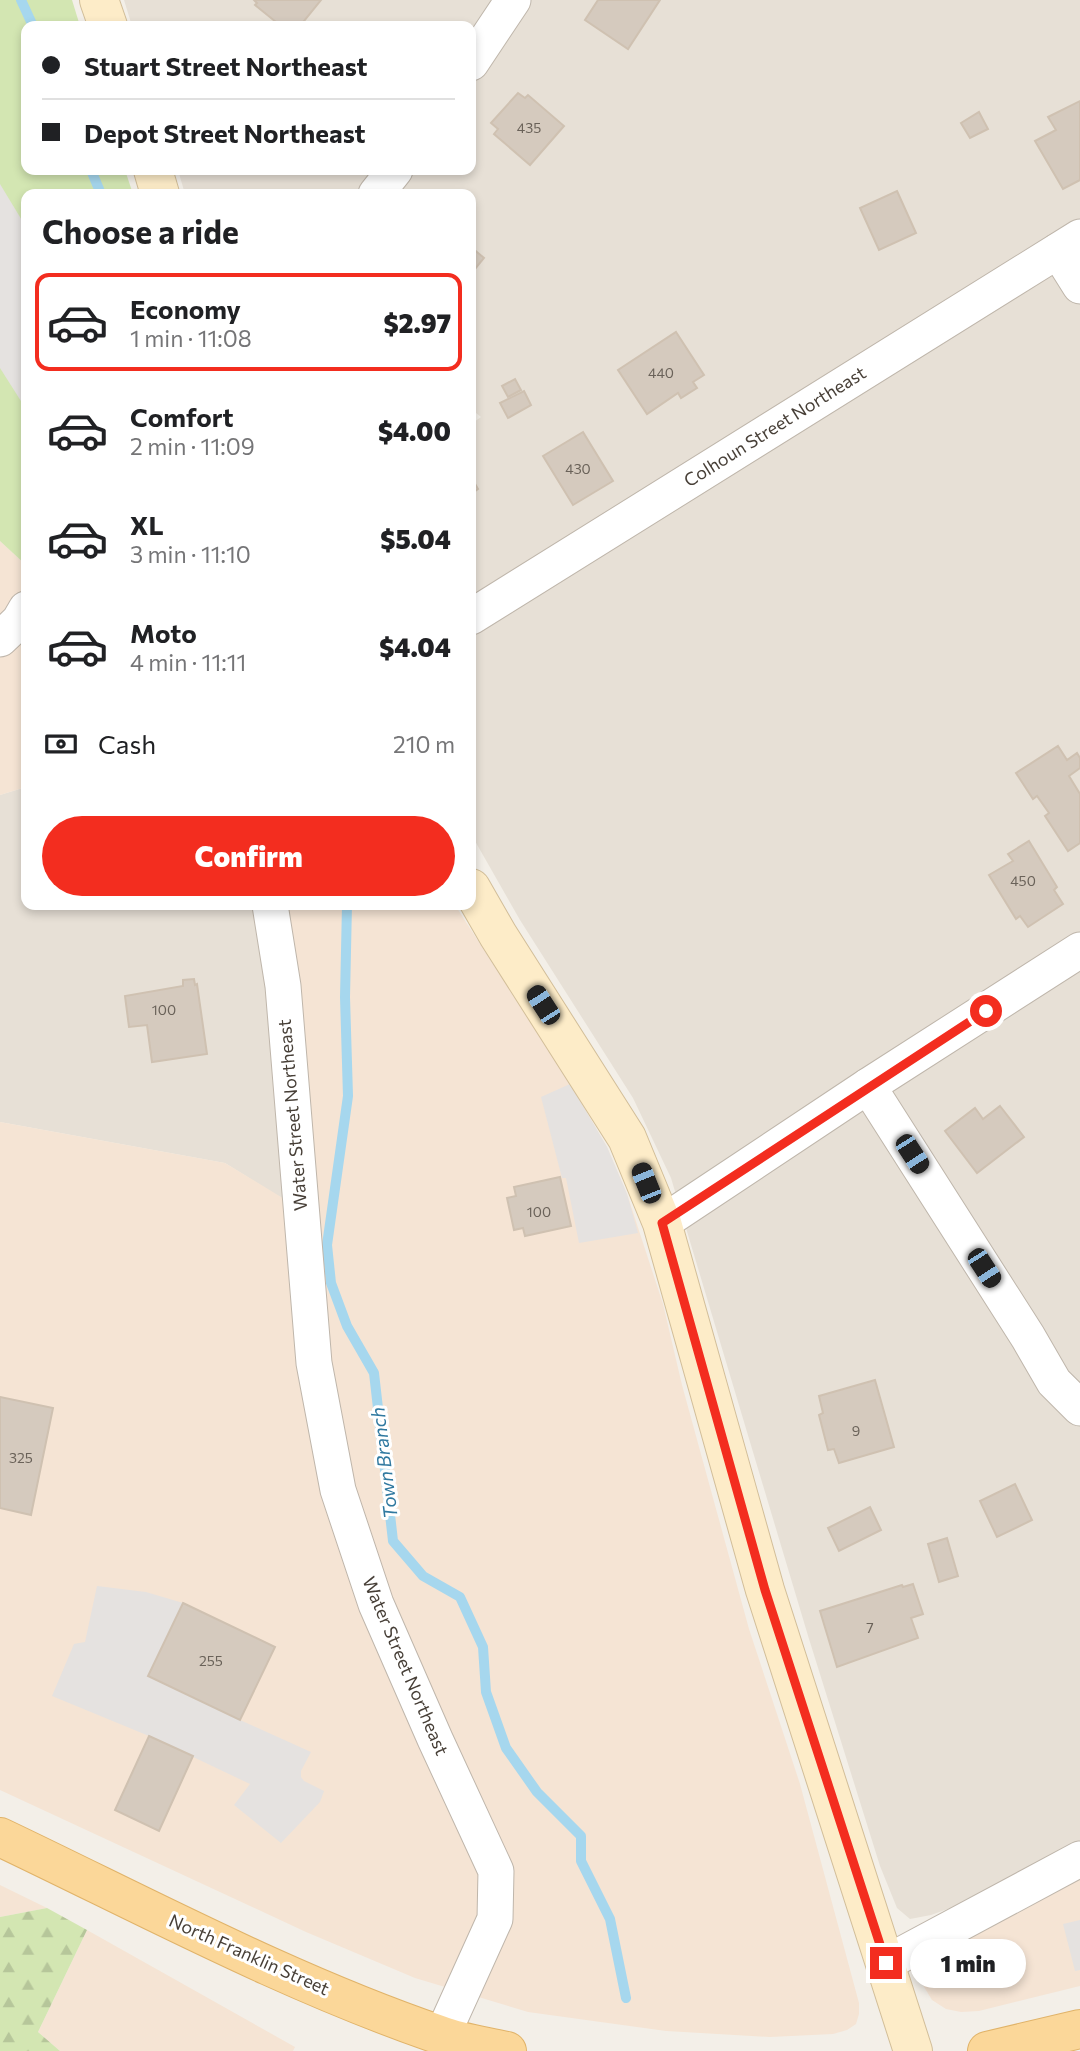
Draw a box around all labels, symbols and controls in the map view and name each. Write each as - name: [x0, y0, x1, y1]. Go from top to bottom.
- text: Stuart Street Northeast: [84, 50, 368, 81]
- text: Depot Street Northeast: [84, 117, 366, 148]
- house number: 435: [517, 119, 541, 136]
- text: Choose a ride: [42, 211, 239, 251]
- icon: car: [46, 291, 109, 354]
- text: Economy: [130, 293, 241, 324]
- text: $2.97: [383, 307, 451, 338]
- text: 1 min · 11:08: [130, 324, 252, 352]
- street label: Colhoun Street Northeast: [679, 361, 870, 491]
- house number: 440: [648, 364, 674, 381]
- icon: car: [46, 399, 109, 462]
- text: Comfort: [130, 401, 233, 432]
- text: $4.00: [378, 415, 451, 446]
- text: 2 min · 11:09: [130, 432, 255, 460]
- house number: 430: [565, 460, 591, 477]
- icon: car: [46, 507, 109, 570]
- text: XL: [130, 509, 164, 540]
- text: $5.04: [380, 523, 451, 554]
- text: 3 min · 11:10: [130, 540, 251, 568]
- icon: car: [46, 615, 109, 678]
- text: Moto: [130, 617, 197, 648]
- text: $4.04: [379, 631, 451, 662]
- text: 4 min · 11:11: [130, 648, 246, 676]
- icon: cash: [42, 725, 80, 763]
- text: Cash: [98, 728, 156, 759]
- text: 210 m: [393, 730, 455, 758]
- button: Confirm: [42, 816, 455, 896]
- house number: 450: [1010, 872, 1036, 889]
- car: [523, 982, 564, 1028]
- route start: [970, 995, 1002, 1027]
- house number: 100: [152, 1001, 176, 1018]
- street label: Water Street Northeast: [273, 1018, 311, 1212]
- car: [892, 1131, 933, 1177]
- car: [629, 1160, 664, 1206]
- house number: 100: [527, 1203, 551, 1220]
- car: [964, 1245, 1005, 1291]
- water label: Town Branch: [365, 1406, 402, 1520]
- house number: 9: [852, 1422, 860, 1439]
- house number: 325: [9, 1449, 33, 1466]
- street label: Water Street Northeast: [358, 1573, 454, 1758]
- house number: 7: [866, 1619, 874, 1636]
- house number: 255: [199, 1652, 223, 1669]
- street label: North Franklin Street: [166, 1909, 333, 1999]
- callout: 1 min: [910, 1938, 1026, 1988]
- route end: [870, 1947, 902, 1979]
- text: 1 min: [940, 1949, 996, 1977]

